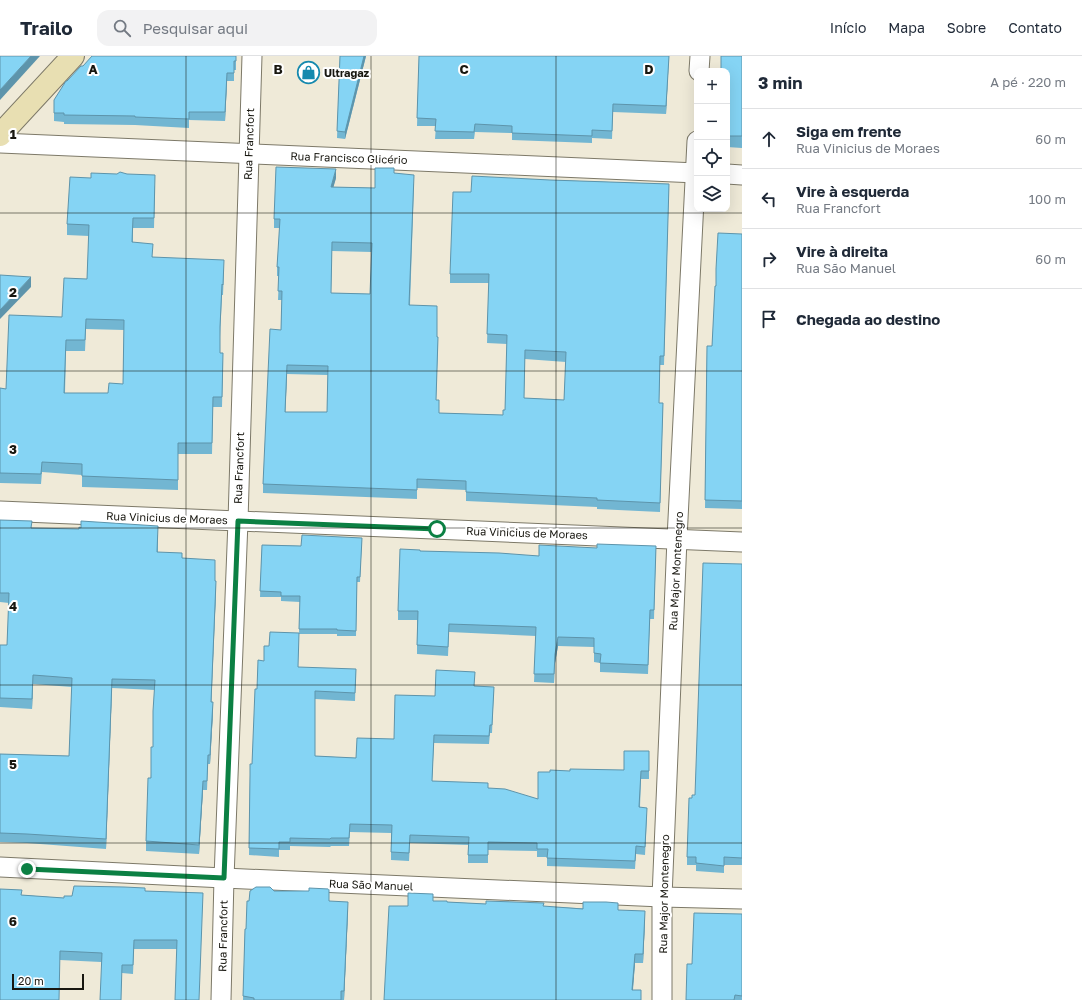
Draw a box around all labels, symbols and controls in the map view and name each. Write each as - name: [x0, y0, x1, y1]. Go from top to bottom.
- search box: [97, 10, 377, 46]
- text: Trailo: [20, 16, 73, 39]
- icon: search: [111, 17, 133, 39]
- text: Pesquisar aqui: [143, 19, 248, 37]
- text: Início: [830, 19, 866, 36]
- text: Mapa: [888, 19, 925, 36]
- text: Sobre: [947, 19, 986, 36]
- text: Contato: [1008, 19, 1062, 36]
- shop icon: Ultragaz: [296, 60, 322, 86]
- text: A: [88, 61, 98, 77]
- text: B: [273, 61, 283, 77]
- text: C: [459, 61, 469, 77]
- text: D: [644, 61, 654, 77]
- place label: Ultragaz: [324, 66, 370, 79]
- map controls: [694, 68, 730, 212]
- button: +: [694, 68, 730, 104]
- text: 3 min: [758, 72, 802, 93]
- text: A pé · 220 m: [990, 74, 1066, 90]
- button: −: [694, 104, 730, 140]
- street label: Rua Francfort: [241, 108, 256, 180]
- text: Siga em frente: [796, 122, 901, 140]
- text: 1: [10, 126, 17, 142]
- icon: ahead: [758, 128, 780, 150]
- text: 60 m: [1035, 131, 1066, 147]
- button: locate: [694, 140, 730, 176]
- text: Rua Vinicius de Moraes: [796, 140, 940, 156]
- street label: Rua Francisco Glicério: [290, 149, 408, 166]
- button: layers: [694, 176, 730, 212]
- text: Vire à esquerda: [796, 182, 909, 200]
- icon: left: [758, 188, 780, 210]
- text: 100 m: [1029, 191, 1066, 207]
- text: Rua Francfort: [796, 200, 881, 216]
- text: Vire à direita: [796, 242, 888, 260]
- icon: right: [758, 248, 780, 270]
- text: 60 m: [1035, 251, 1066, 267]
- text: Rua São Manuel: [796, 260, 896, 276]
- text: 2: [9, 284, 17, 300]
- icon: arrive: [758, 308, 780, 330]
- text: Chegada ao destino: [796, 310, 940, 328]
- street label: Rua Francfort: [231, 432, 246, 504]
- text: 3: [9, 441, 17, 457]
- street label: Rua Vinicius de Moraes: [106, 509, 228, 526]
- street label: Rua Major Montenegro: [666, 511, 685, 631]
- route start: [428, 520, 446, 538]
- street label: Rua Vinicius de Moraes: [466, 524, 588, 541]
- text: 4: [9, 598, 17, 614]
- text: 5: [9, 756, 17, 772]
- street label: Rua Major Montenegro: [656, 834, 671, 954]
- route end: [18, 860, 36, 878]
- street label: Rua São Manuel: [329, 877, 414, 892]
- street label: Rua Francfort: [215, 900, 230, 972]
- text: 6: [9, 913, 17, 929]
- scale bar: [12, 972, 84, 991]
- text: 20 m: [18, 974, 44, 987]

